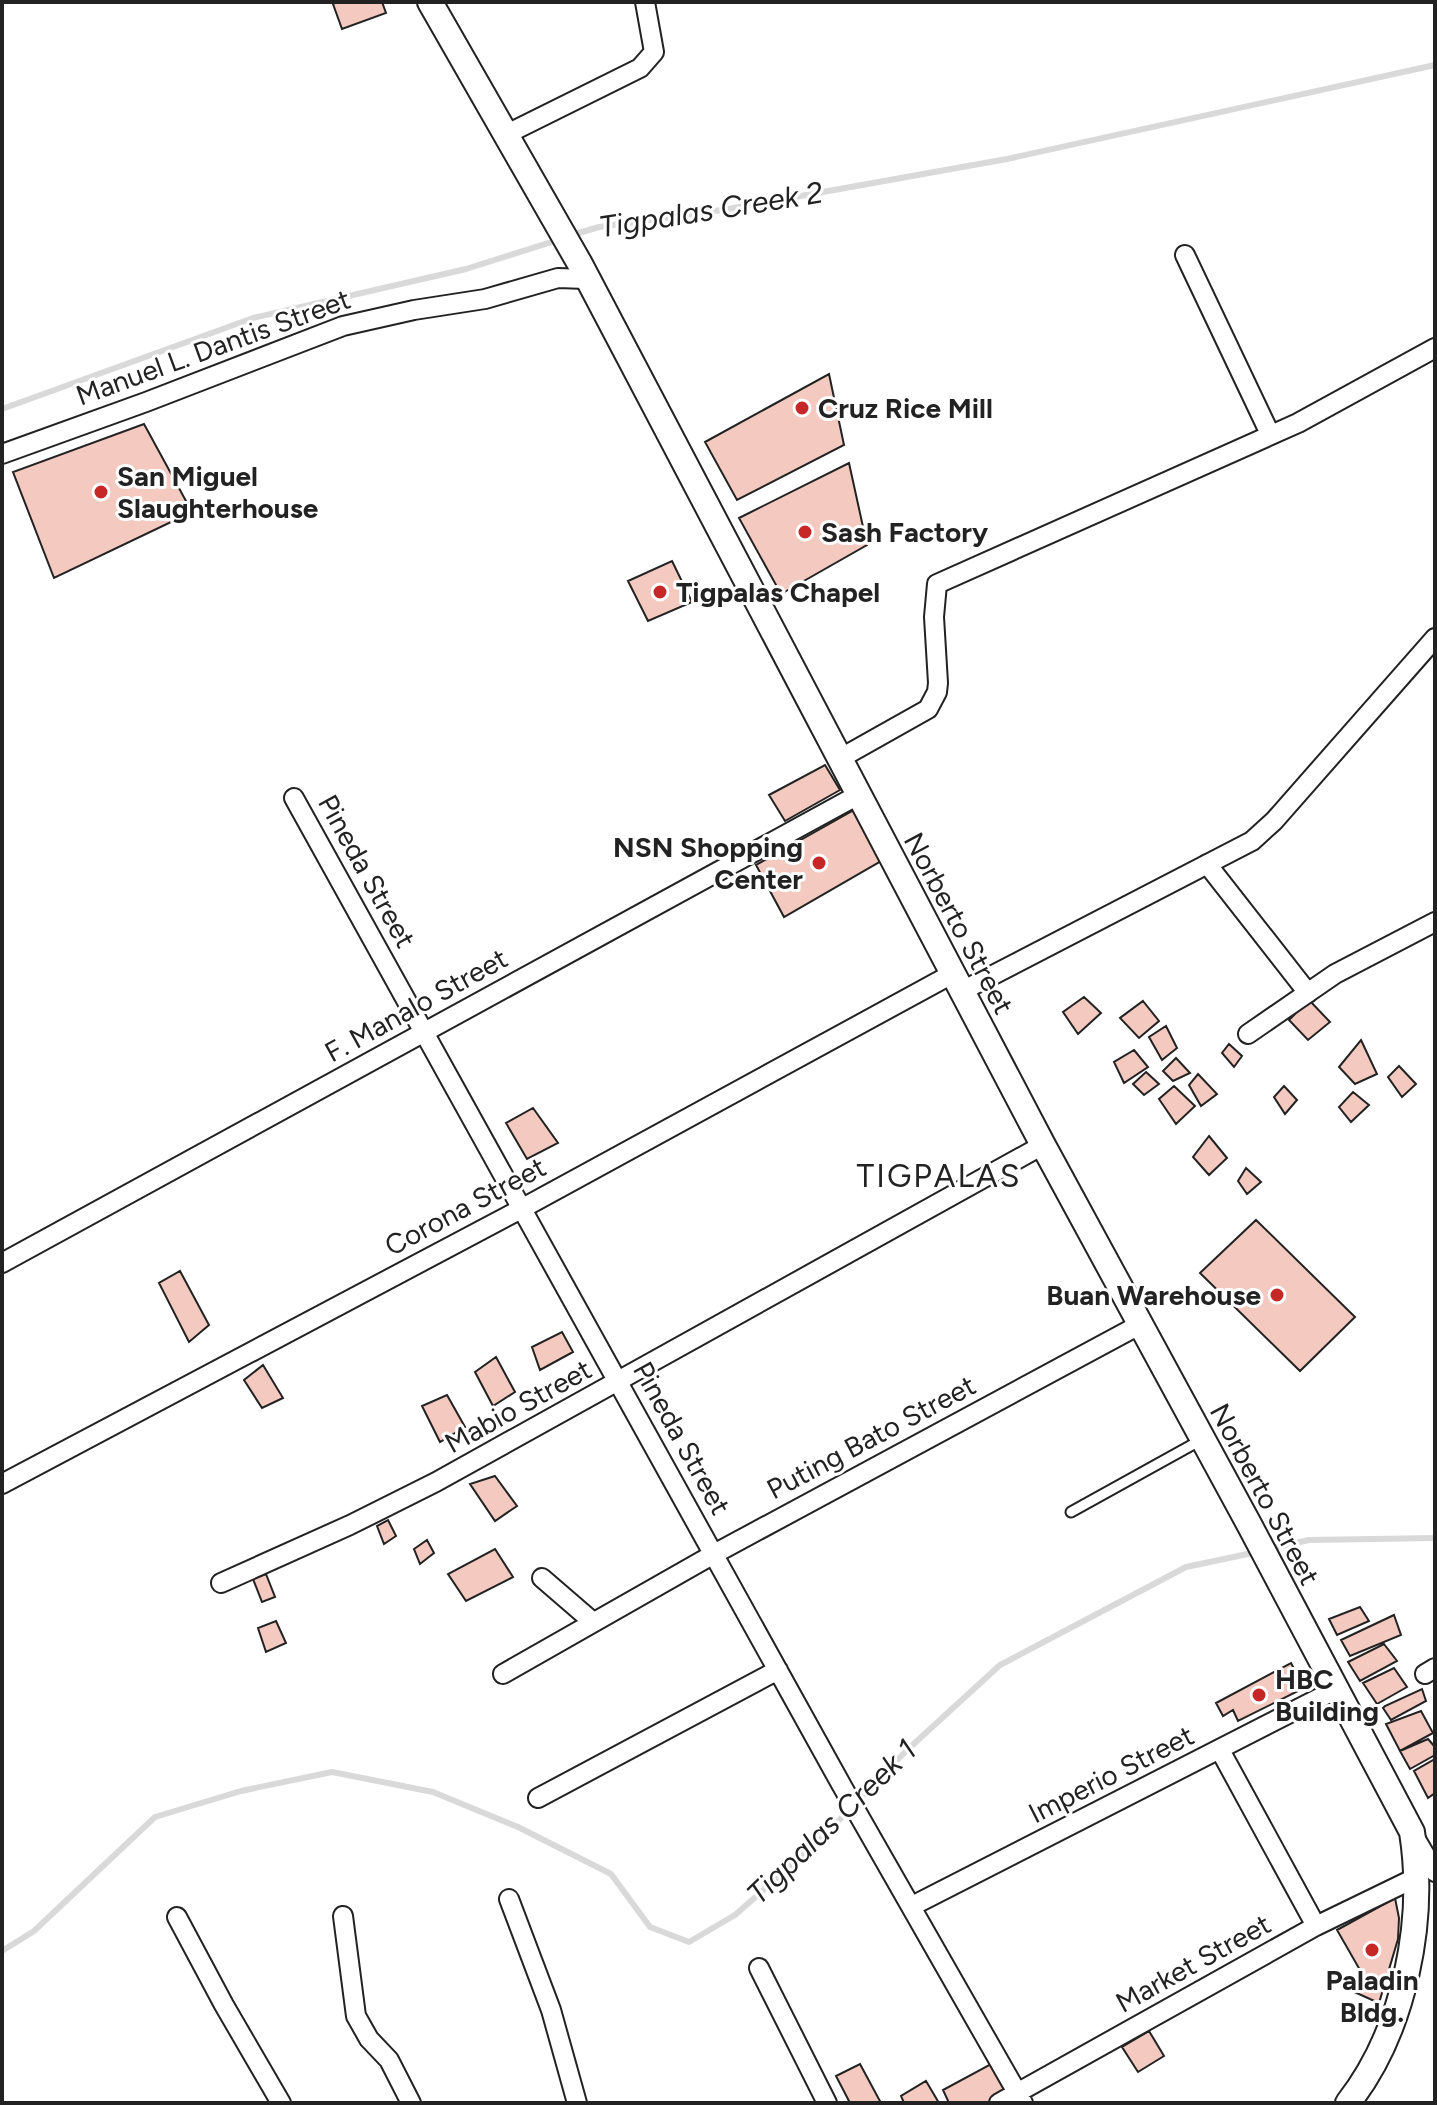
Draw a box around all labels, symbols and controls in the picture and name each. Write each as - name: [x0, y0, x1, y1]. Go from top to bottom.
- water label: Tigpalas Creek 2: [597, 174, 825, 245]
- street label: Manuel L. Dantis Street: [71, 282, 355, 412]
- place label: Cruz Rice Mill: [818, 391, 993, 425]
- marker: Cruz Rice Mill: [793, 399, 811, 417]
- place label: San Miguel Slaughterhouse: [117, 459, 318, 525]
- marker: San Miguel Slaughterhouse: [92, 483, 110, 501]
- place label: Sash Factory: [821, 515, 989, 549]
- marker: Sash Factory: [796, 523, 814, 541]
- place label: Tigpalas Chapel: [676, 575, 880, 609]
- marker: Tigpalas Chapel: [651, 583, 669, 601]
- street label: Pineda Street: [311, 789, 423, 953]
- street label: Norberto Street: [897, 826, 1021, 1020]
- place label: NSN Shopping Center: [613, 830, 803, 896]
- marker: NSN Shopping Center: [810, 854, 828, 872]
- street label: F. Manalo Street: [319, 941, 513, 1069]
- street label: Corona Street: [379, 1149, 551, 1263]
- district label: TIGPALAS: [857, 1157, 1021, 1195]
- place label: Buan Warehouse: [1046, 1278, 1261, 1312]
- marker: Buan Warehouse: [1268, 1286, 1286, 1304]
- street label: Mabio Street: [439, 1352, 597, 1460]
- street label: Pineda Street: [626, 1356, 738, 1520]
- street label: Puting Bato Street: [761, 1368, 981, 1506]
- street label: Norberto Street: [1203, 1397, 1327, 1591]
- place label: HBC Building: [1275, 1662, 1379, 1728]
- marker: HBC Building: [1250, 1686, 1268, 1704]
- street label: Imperio Street: [1023, 1718, 1199, 1830]
- water label: Tigpalas Creek 1: [739, 1731, 924, 1912]
- street label: Market Street: [1110, 1906, 1276, 2020]
- marker: Paladin Bldg.: [1363, 1941, 1381, 1959]
- place label: Paladin Bldg.: [1325, 1963, 1419, 2029]

